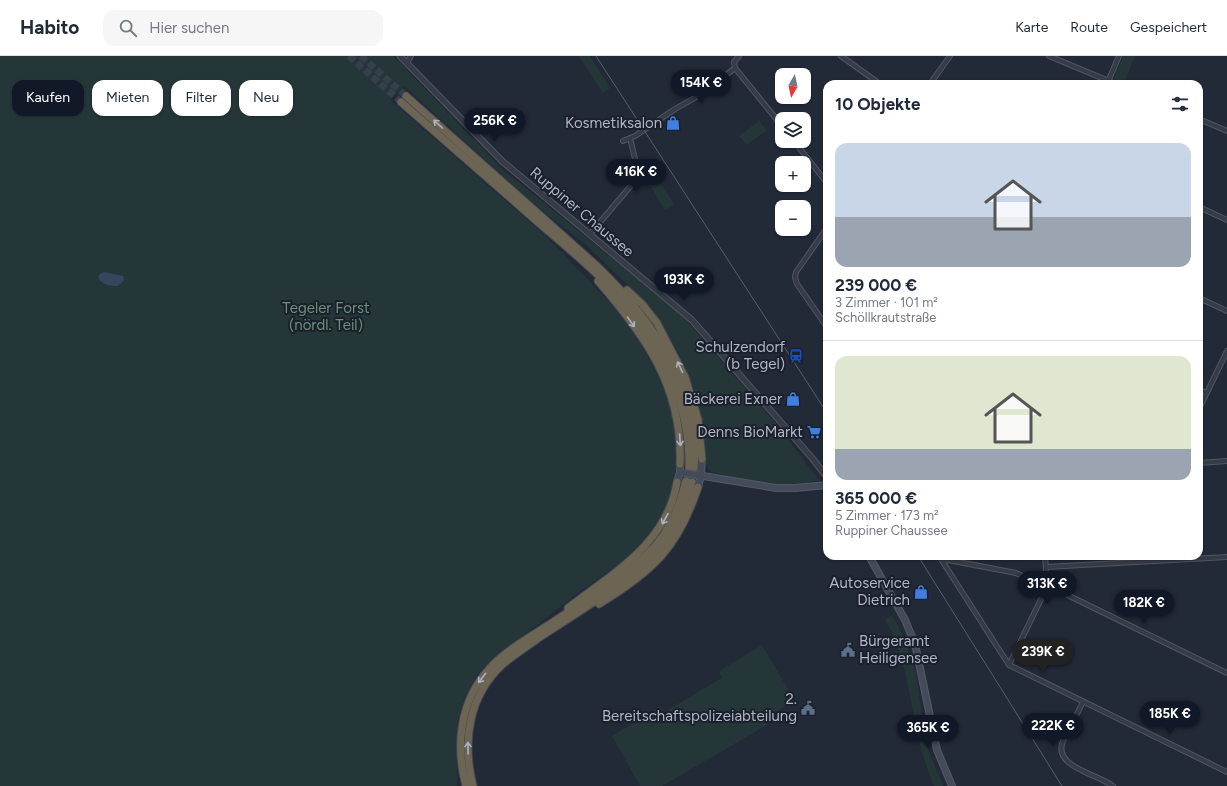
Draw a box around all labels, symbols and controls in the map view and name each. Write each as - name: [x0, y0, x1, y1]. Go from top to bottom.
- search box: [103, 10, 383, 46]
- text: Habito: [20, 16, 79, 39]
- icon: search: [117, 17, 139, 39]
- text: Hier suchen: [149, 19, 229, 37]
- text: Karte: [1015, 19, 1048, 36]
- text: Route: [1070, 19, 1108, 36]
- text: Gespeichert: [1130, 19, 1207, 36]
- north arrow: [775, 68, 811, 104]
- map controls: [775, 68, 811, 236]
- pin: 154K €: [668, 70, 734, 104]
- text: 154K €: [680, 75, 722, 90]
- chip: Kaufen: [12, 80, 84, 116]
- chip: Mieten: [92, 80, 163, 116]
- chip: Filter: [171, 80, 231, 116]
- chip: Neu: [239, 80, 293, 116]
- icon: filters: [1169, 93, 1191, 115]
- text: 10 Objekte: [835, 94, 920, 114]
- pin: 256K €: [462, 108, 528, 142]
- button: layers: [775, 112, 811, 148]
- text: 256K €: [473, 113, 517, 128]
- place label: Kosmetiksalon: [565, 114, 662, 132]
- shop icon: Kosmetiksalon: [665, 115, 681, 131]
- one-way arrow: [433, 119, 443, 129]
- button: +: [775, 156, 811, 192]
- pin: 416K €: [603, 159, 669, 193]
- street label: Ruppiner Chaussee: [526, 163, 638, 261]
- text: 416K €: [615, 164, 657, 179]
- icon: home: [977, 169, 1049, 241]
- button: −: [775, 200, 811, 236]
- pin: 193K €: [651, 267, 717, 301]
- text: 193K €: [663, 272, 705, 287]
- text: 239 000 €: [835, 275, 917, 295]
- text: 3 Zimmer · 101 m²: [835, 295, 938, 310]
- park label: Tegeler Forst (nördl. Teil): [282, 299, 370, 334]
- text: Schöllkrautstraße: [835, 310, 936, 325]
- one-way arrow: [627, 316, 635, 327]
- place label: Schulzendorf (b Tegel): [696, 338, 785, 373]
- station icon: Schulzendorf (b Tegel): [788, 348, 804, 364]
- one-way arrow: [676, 362, 683, 374]
- icon: home: [977, 382, 1049, 454]
- place label: Bäckerei Exner: [684, 390, 782, 408]
- shop icon: Bäckerei Exner: [785, 391, 801, 407]
- place label: Denns BioMarkt: [697, 423, 803, 441]
- supermarket icon: Denns BioMarkt: [806, 424, 822, 440]
- one-way arrow: [676, 433, 683, 446]
- text: 365 000 €: [835, 488, 917, 508]
- text: 5 Zimmer · 173 m²: [835, 508, 939, 523]
- one-way arrow: [660, 513, 668, 525]
- text: Ruppiner Chaussee: [835, 523, 948, 538]
- pin: 313K €: [1014, 571, 1080, 605]
- place label: Autoservice Dietrich: [829, 574, 910, 609]
- text: 313K €: [1027, 576, 1067, 591]
- shop icon: Autoservice Dietrich: [913, 584, 929, 600]
- pin: 182K €: [1111, 590, 1177, 624]
- text: 182K €: [1123, 595, 1165, 610]
- place label: Bürgeramt Heiligensee: [859, 632, 937, 667]
- pin: 239K €: [1010, 639, 1076, 673]
- public building icon: Bürgeramt Heiligensee: [840, 642, 856, 658]
- text: 239K €: [1021, 644, 1065, 659]
- one-way arrow: [478, 672, 486, 683]
- place label: 2. Bereitschaftspolizeiabteilung: [602, 690, 797, 725]
- public building icon: 2. Bereitschaftspolizeiabteilung: [800, 700, 816, 716]
- pin: 185K €: [1137, 701, 1203, 735]
- text: 185K €: [1149, 706, 1191, 721]
- pin: 222K €: [1020, 713, 1086, 747]
- pin: 365K €: [895, 715, 961, 749]
- text: 222K €: [1031, 718, 1075, 733]
- text: 365K €: [906, 720, 950, 735]
- one-way arrow: [464, 741, 472, 754]

